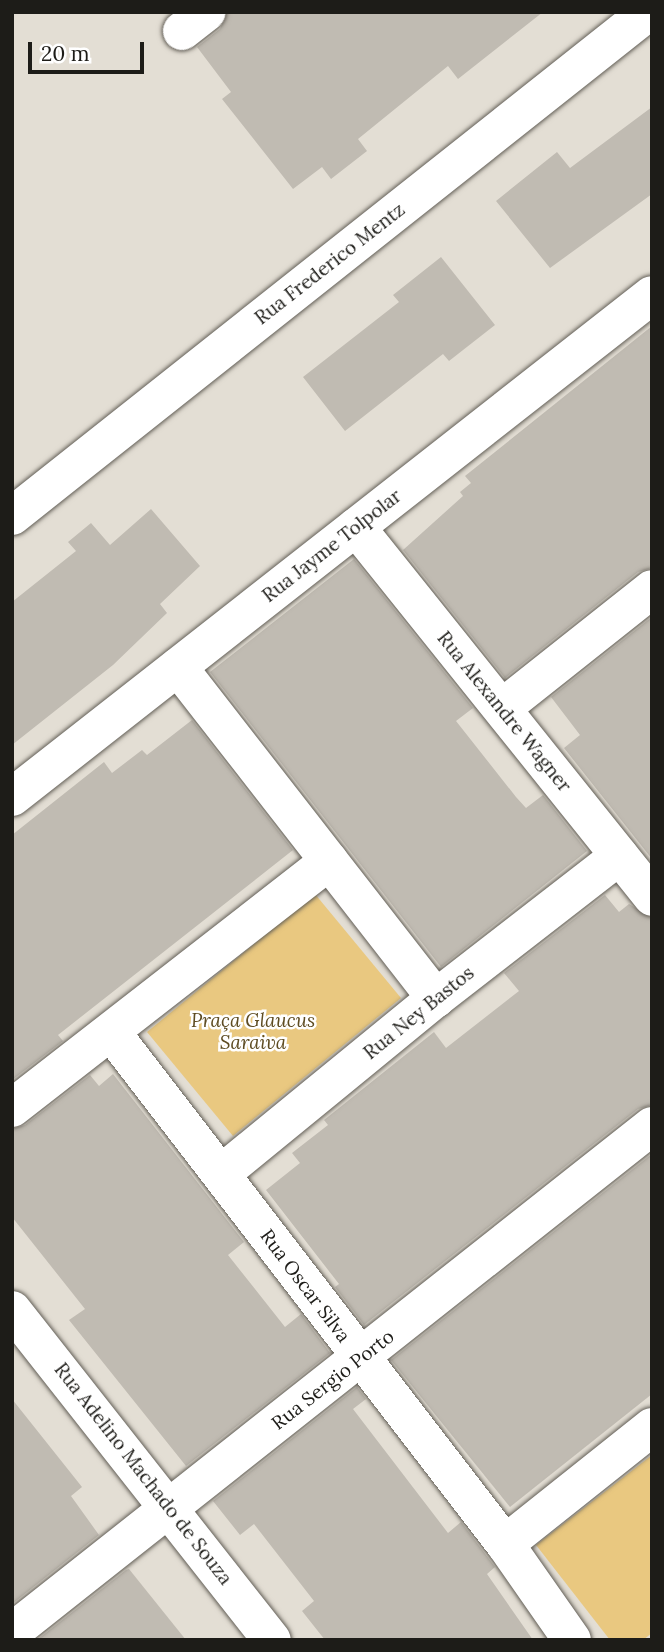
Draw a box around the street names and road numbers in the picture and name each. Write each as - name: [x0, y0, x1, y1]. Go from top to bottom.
- street label: Rua Frederico Mentz: [250, 198, 410, 330]
- street label: Rua Jayme Tolpolar: [258, 485, 406, 607]
- street label: Rua Alexandre Wagner: [432, 627, 576, 797]
- street label: Rua Ney Bastos: [359, 962, 479, 1064]
- street label: Rua Oscar Silva: [255, 1225, 355, 1347]
- street label: Rua Sergio Porto: [267, 1325, 399, 1435]
- street label: Rua Adelino Machado de Souza: [49, 1359, 237, 1589]

